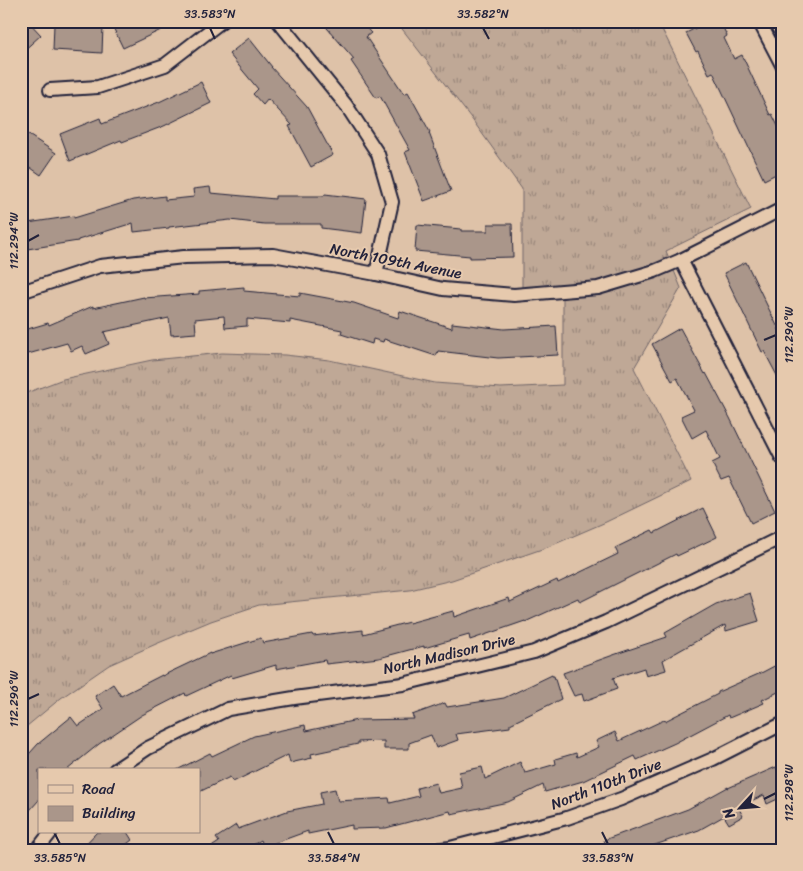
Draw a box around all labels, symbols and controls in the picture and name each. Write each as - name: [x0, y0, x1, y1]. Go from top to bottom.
- text: 33.583°N: [184, 3, 236, 25]
- text: 33.582°N: [457, 3, 510, 25]
- text: 112.294°W: [3, 212, 25, 270]
- street label: North 109th Avenue: [328, 235, 464, 287]
- text: 112.296°W: [778, 306, 800, 363]
- street label: North Madison Drive: [380, 626, 518, 682]
- text: 112.296°W: [3, 670, 25, 727]
- street label: North 110th Drive: [547, 751, 666, 817]
- text: 112.298°W: [778, 764, 800, 821]
- legend: [38, 768, 200, 834]
- text: Road: [82, 776, 115, 802]
- north arrow: [716, 784, 766, 834]
- text: Building: [82, 800, 136, 826]
- text: N: [715, 803, 743, 824]
- text: 33.585°N: [34, 847, 87, 869]
- text: 33.584°N: [308, 847, 361, 869]
- text: 33.583°N: [582, 847, 634, 869]

